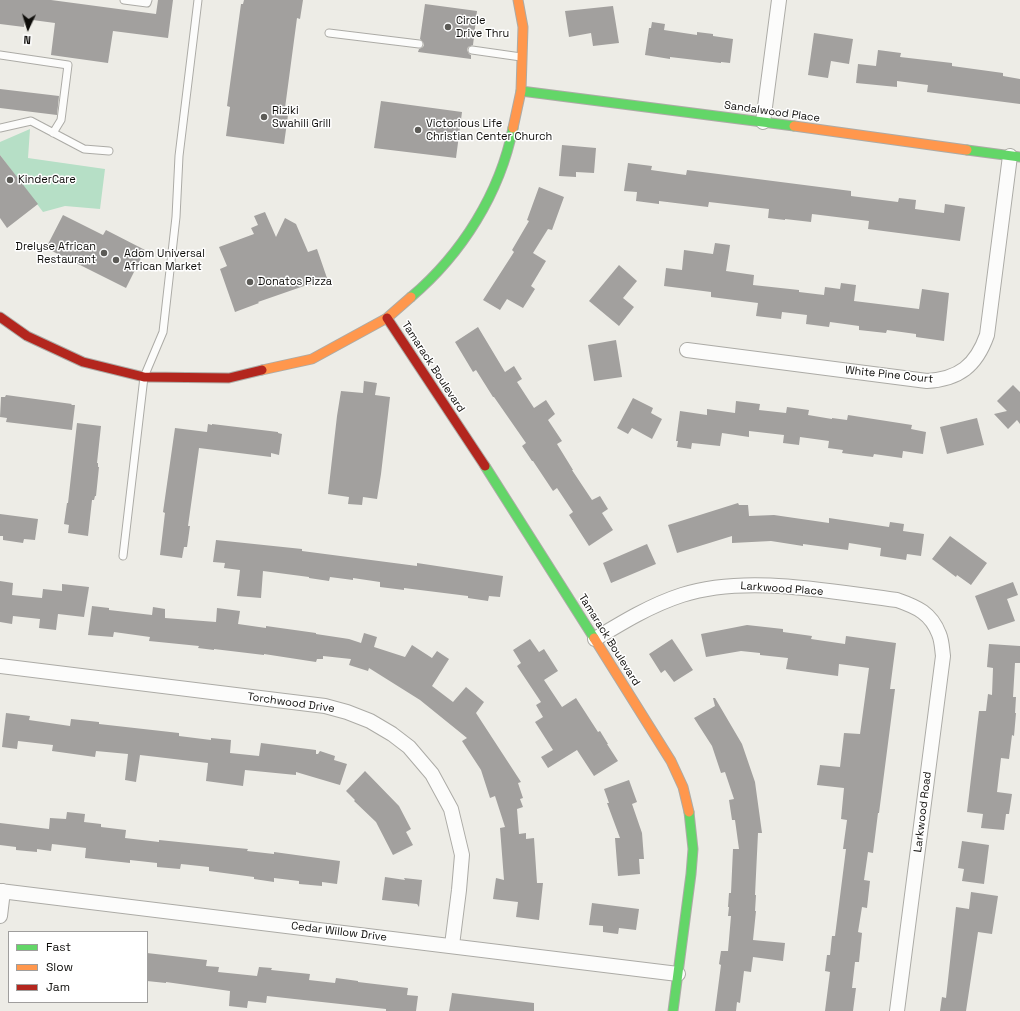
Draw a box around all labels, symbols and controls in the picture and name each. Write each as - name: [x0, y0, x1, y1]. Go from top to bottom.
- north arrow: [8, 8, 48, 48]
- place label: Circle Drive Thru: [456, 14, 509, 40]
- marker: Circle Drive Thru: [443, 22, 453, 32]
- text: N: [23, 33, 31, 47]
- street label: Sandalwood Place: [723, 99, 821, 125]
- place label: Riziki Swahili Grill: [272, 104, 331, 130]
- marker: Riziki Swahili Grill: [259, 112, 269, 122]
- place label: Victorious Life Christian Center Church: [426, 117, 552, 143]
- marker: Victorious Life Christian Center Church: [413, 125, 423, 135]
- place label: KinderCare: [18, 173, 76, 187]
- marker: KinderCare: [5, 175, 15, 185]
- place label: Drelyse African Restaurant: [16, 240, 96, 266]
- place label: Adom Universal African Market: [124, 247, 205, 273]
- marker: Drelyse African Restaurant: [99, 248, 109, 258]
- marker: Adom Universal African Market: [111, 255, 121, 265]
- place label: Donatos Pizza: [258, 275, 332, 289]
- marker: Donatos Pizza: [245, 277, 255, 287]
- street label: Tamarack Boulevard: [399, 319, 467, 415]
- street label: White Pine Court: [844, 364, 934, 386]
- street label: Larkwood Place: [740, 580, 824, 598]
- street label: Tamarack Boulevard: [575, 592, 643, 688]
- street label: Torchwood Drive: [247, 690, 335, 716]
- street label: Larkwood Road: [911, 771, 935, 853]
- street label: Cedar Willow Drive: [290, 920, 388, 944]
- legend: [8, 931, 148, 1003]
- text: Fast: [46, 939, 71, 955]
- text: Slow: [46, 959, 73, 975]
- text: Jam: [46, 979, 70, 995]

